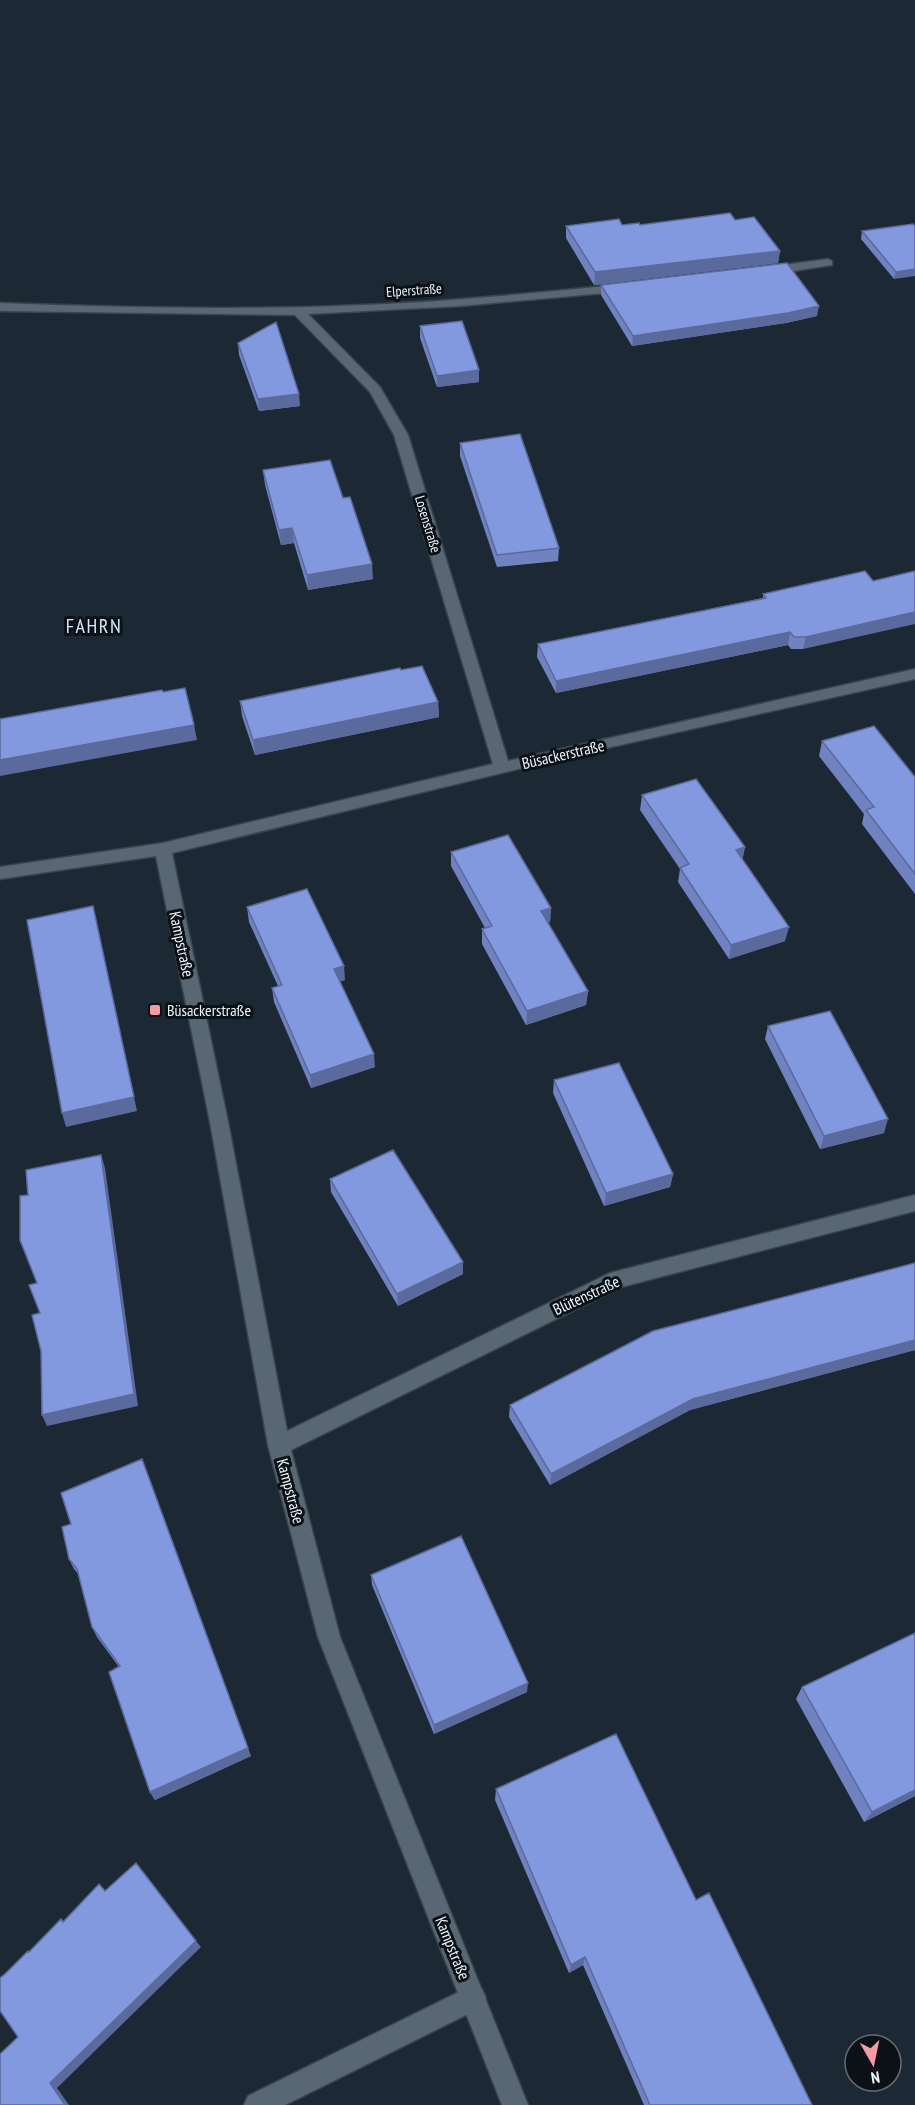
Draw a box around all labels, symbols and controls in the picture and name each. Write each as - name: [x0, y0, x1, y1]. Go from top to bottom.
- street label: Elperstraße: [386, 279, 443, 301]
- street label: Losenstraße: [411, 493, 445, 555]
- district label: FAHRN: [66, 613, 122, 639]
- street label: Büsackerstraße: [520, 735, 606, 773]
- street label: Kampstraße: [165, 909, 199, 979]
- place label: Büsackerstraße: [167, 1000, 251, 1020]
- marker: Büsackerstraße: [148, 1003, 162, 1017]
- street label: Blütenstraße: [550, 1271, 622, 1319]
- street label: Kampstraße: [273, 1456, 309, 1526]
- street label: Kampstraße: [431, 1913, 475, 1983]
- north arrow: [843, 2033, 903, 2093]
- text: N: [870, 2067, 881, 2088]

